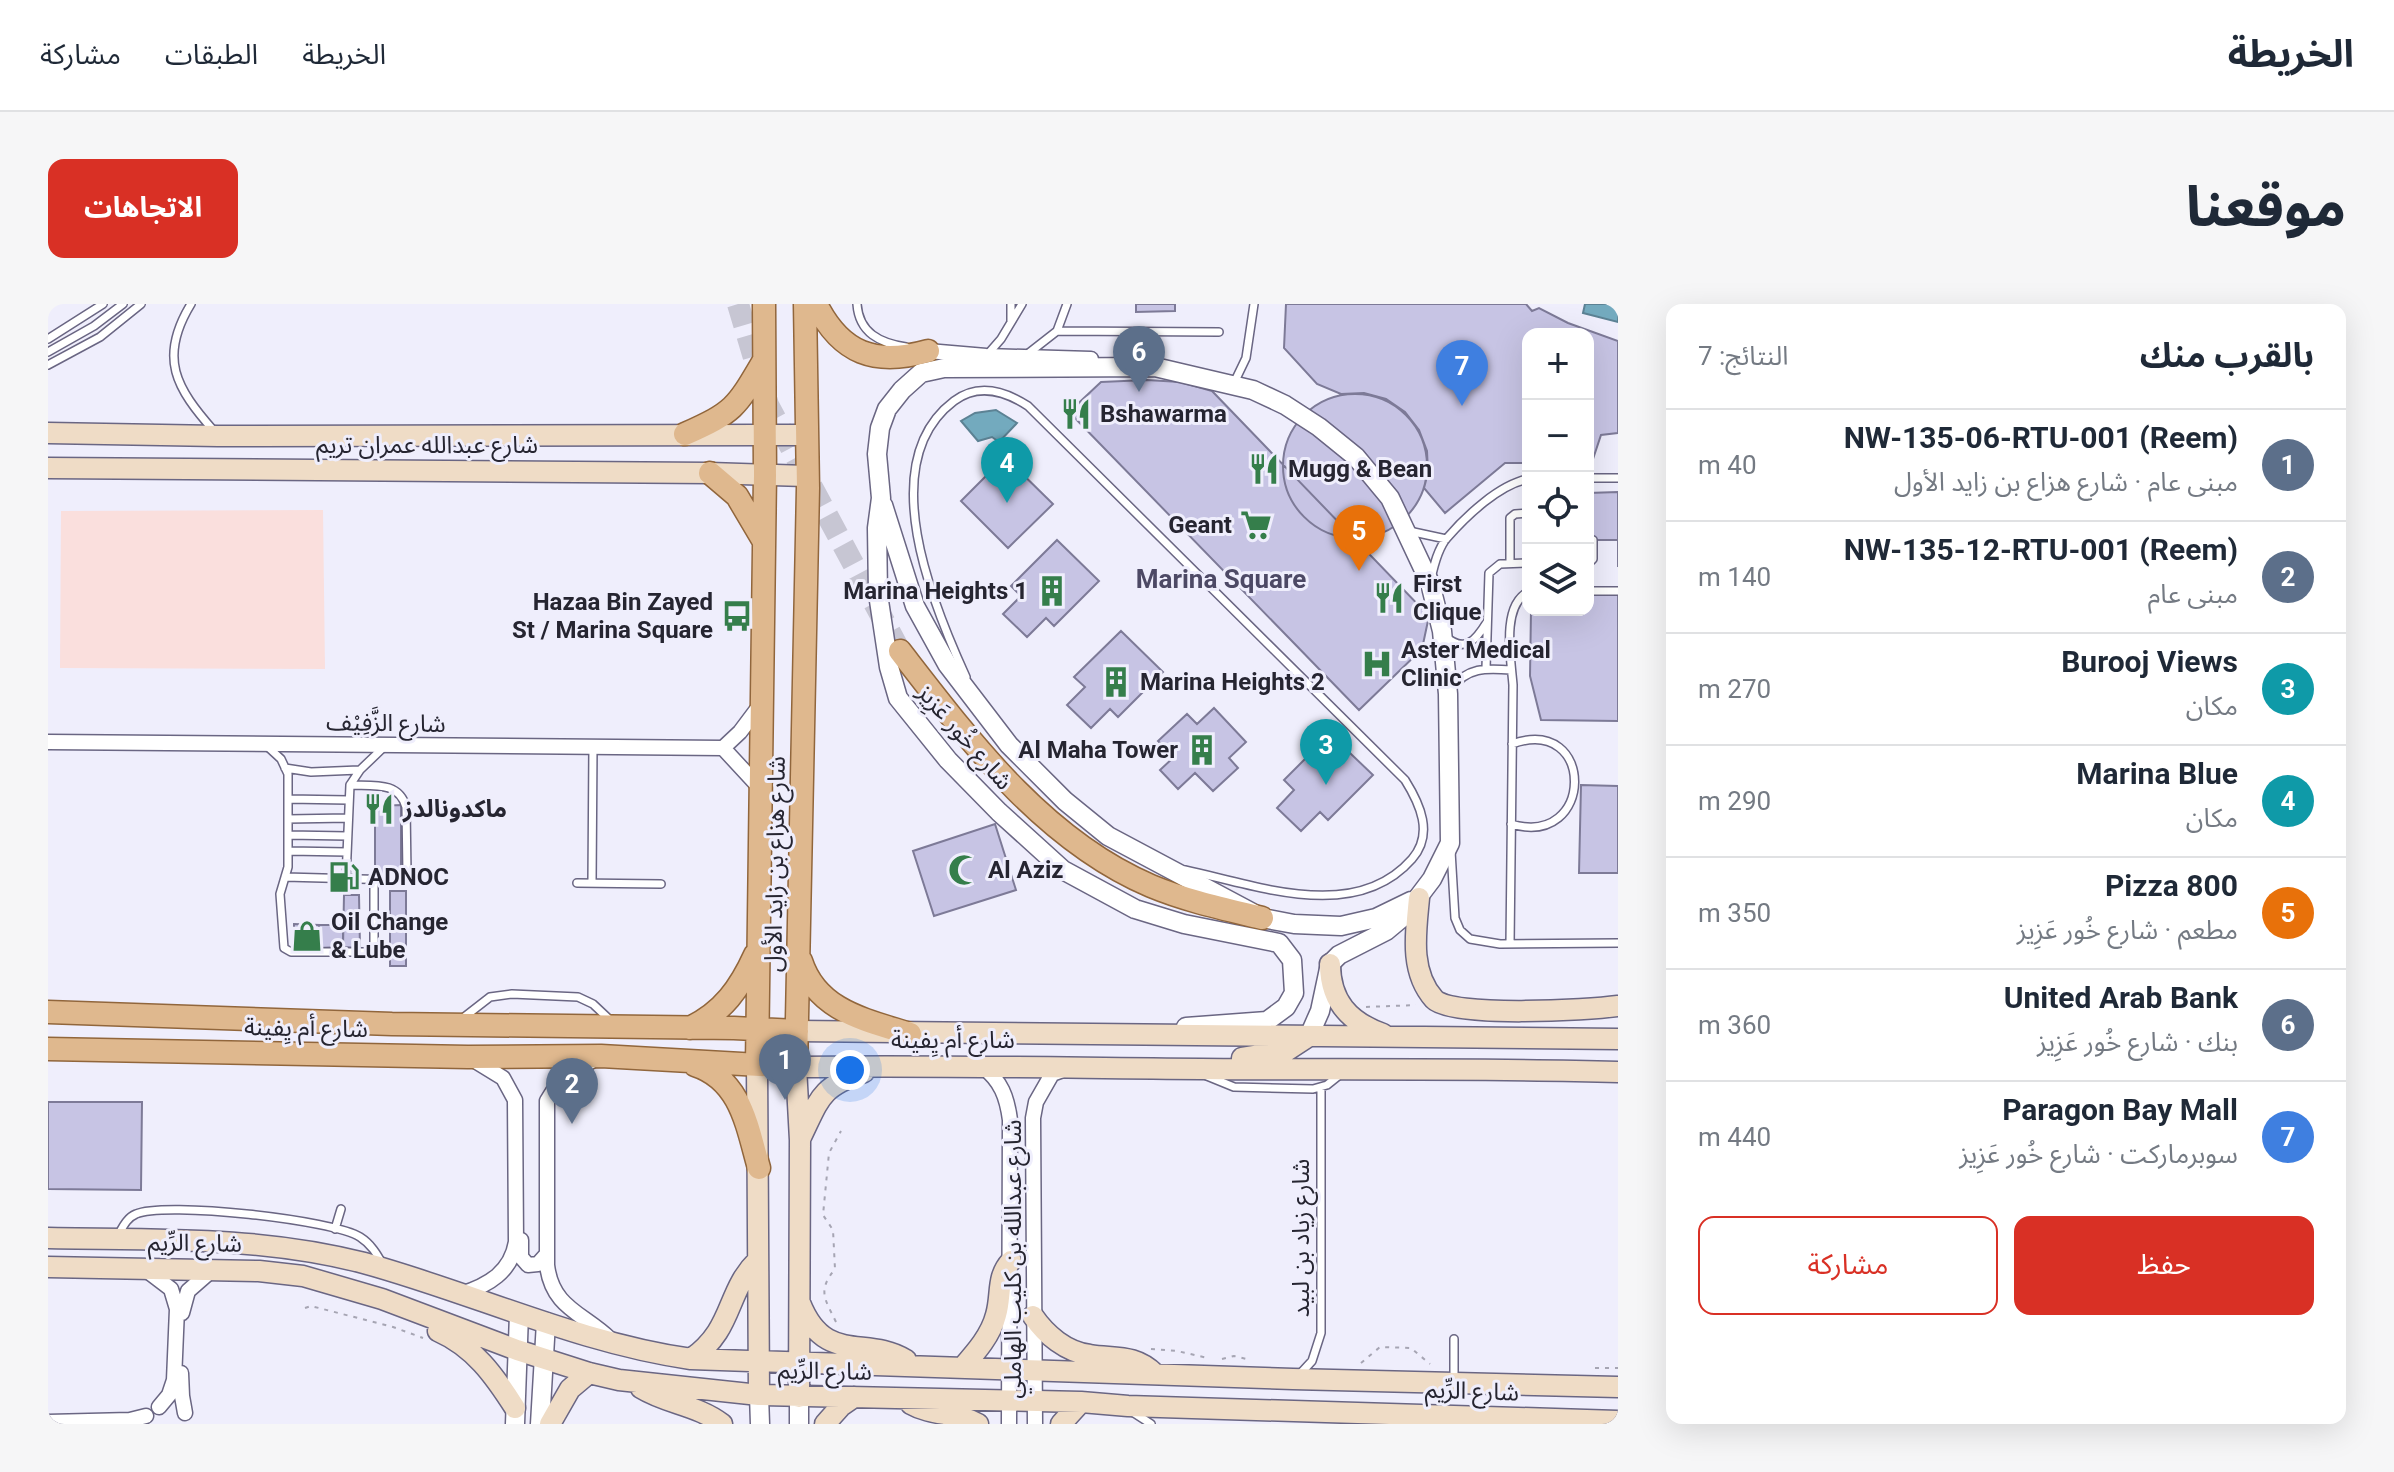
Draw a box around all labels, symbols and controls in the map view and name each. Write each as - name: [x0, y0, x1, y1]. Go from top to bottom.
- text: الخريطة: [2228, 32, 2354, 76]
- text: مشاركة: [40, 38, 121, 71]
- text: الطبقات: [165, 38, 258, 71]
- text: الخريطة: [302, 38, 386, 71]
- button: الاتجاهات: [48, 159, 238, 258]
- text: موقعنا: [2186, 174, 2346, 240]
- pin: 6: [1113, 326, 1165, 392]
- map controls: [1522, 328, 1594, 616]
- button: +: [1522, 328, 1594, 400]
- text: بالقرب منك: [2140, 335, 2314, 375]
- pin: 7: [1436, 340, 1488, 406]
- text: النتائج: 7: [1698, 341, 1788, 371]
- restaurant icon: Bshawarma: [1059, 397, 1093, 431]
- place label: Bshawarma: [1100, 400, 1227, 428]
- button: −: [1522, 400, 1594, 472]
- text: NW-135-06-RTU-001 (Reem): [1844, 420, 2238, 455]
- street label: شارع عبدالله عمران تريم: [316, 431, 538, 462]
- pin: 4: [981, 437, 1033, 503]
- text: 40 m: [1698, 450, 1757, 480]
- text: 1: [2281, 450, 2295, 480]
- restaurant icon: Mugg & Bean: [1247, 452, 1281, 486]
- place label: Mugg & Bean: [1288, 455, 1432, 483]
- text: مبنى عام · شارع هزاع بن زايد الأول: [1894, 467, 2238, 497]
- button: locate: [1522, 472, 1594, 544]
- pin: 5: [1333, 505, 1385, 571]
- supermarket icon: Geant: [1239, 508, 1273, 542]
- place label: Geant: [1168, 511, 1232, 539]
- text: NW-135-12-RTU-001 (Reem): [1844, 532, 2238, 567]
- button: layers: [1522, 544, 1594, 616]
- text: 140 m: [1698, 562, 1771, 592]
- text: 2: [2281, 562, 2295, 592]
- district label: Marina Square: [1136, 564, 1306, 594]
- place label: First Clique: [1413, 570, 1481, 626]
- building icon: Marina Heights 1: [1035, 574, 1069, 608]
- place label: Marina Heights 1: [843, 577, 1028, 605]
- text: مبنى عام: [2148, 579, 2238, 609]
- restaurant icon: First Clique: [1372, 581, 1406, 615]
- place label: Hazaa Bin Zayed St / Marina Square: [512, 588, 713, 644]
- bus stop icon: Hazaa Bin Zayed St / Marina Square: [720, 599, 754, 633]
- place label: Aster Medical Clinic: [1401, 636, 1551, 692]
- text: Burooj Views: [2061, 644, 2238, 679]
- hospital icon: Aster Medical Clinic: [1360, 647, 1394, 681]
- building icon: Marina Heights 2: [1099, 665, 1133, 699]
- place label: Marina Heights 2: [1140, 668, 1325, 696]
- text: 270 m: [1698, 674, 1771, 704]
- text: 3: [2281, 674, 2295, 704]
- street label: شارع خُور عَزِيز: [908, 677, 1019, 798]
- text: مكان: [2186, 691, 2238, 721]
- street label: شارع الزَّفِيْف: [326, 705, 446, 741]
- pin: 3: [1300, 719, 1352, 785]
- building icon: Al Maha Tower: [1185, 733, 1219, 767]
- place label: Al Maha Tower: [1018, 736, 1178, 764]
- street label: شارع هزاع بن زايد الأول: [759, 756, 794, 972]
- text: Marina Blue: [2076, 756, 2238, 791]
- text: 290 m: [1698, 786, 1771, 816]
- text: 4: [2281, 786, 2295, 816]
- restaurant icon: ماكدونالدز: [362, 792, 396, 826]
- place label: ماكدونالدز: [402, 795, 507, 823]
- text: مكان: [2186, 803, 2238, 833]
- mosque icon: Al Aziz: [947, 853, 981, 887]
- place label: Al Aziz: [988, 856, 1063, 884]
- fuel station icon: ADNOC: [327, 860, 361, 894]
- place label: ADNOC: [368, 863, 449, 891]
- text: 800 Pizza: [2105, 868, 2238, 903]
- text: 350 m: [1698, 898, 1771, 928]
- text: 5: [2281, 898, 2295, 928]
- place label: Oil Change & Lube: [331, 908, 448, 964]
- text: مطعم · شارع خُور عَزِيز: [2017, 915, 2238, 945]
- shop icon: Oil Change & Lube: [290, 919, 324, 953]
- text: United Arab Bank: [2004, 980, 2238, 1015]
- text: 360 m: [1698, 1010, 1771, 1040]
- text: 6: [2281, 1010, 2295, 1040]
- street label: شارع أم يِفينة: [244, 1011, 368, 1047]
- street label: شارع أم يِفينة: [891, 1024, 1015, 1058]
- text: بنك · شارع خُور عَزِيز: [2037, 1027, 2238, 1057]
- pin: 1: [759, 1034, 811, 1100]
- your location: [830, 1050, 870, 1090]
- pin: 2: [546, 1058, 598, 1124]
- text: Paragon Bay Mall: [2002, 1092, 2238, 1127]
- street label: شارع عبدالله بن كليب الهاملي: [999, 1119, 1032, 1399]
- text: 440 m: [1698, 1122, 1771, 1152]
- text: 7: [2281, 1122, 2295, 1152]
- text: سوبرماركت · شارع خُور عَزِيز: [1959, 1139, 2238, 1169]
- street label: شارع زياد بن لبيد: [1287, 1159, 1318, 1317]
- button: مشاركة: [1698, 1216, 1998, 1315]
- button: حفظ: [2014, 1216, 2314, 1315]
- street label: شارع الرِّيم: [148, 1228, 242, 1261]
- street label: شارع الرِّيم: [778, 1356, 872, 1389]
- street label: شارع الرِّيم: [1424, 1375, 1520, 1410]

